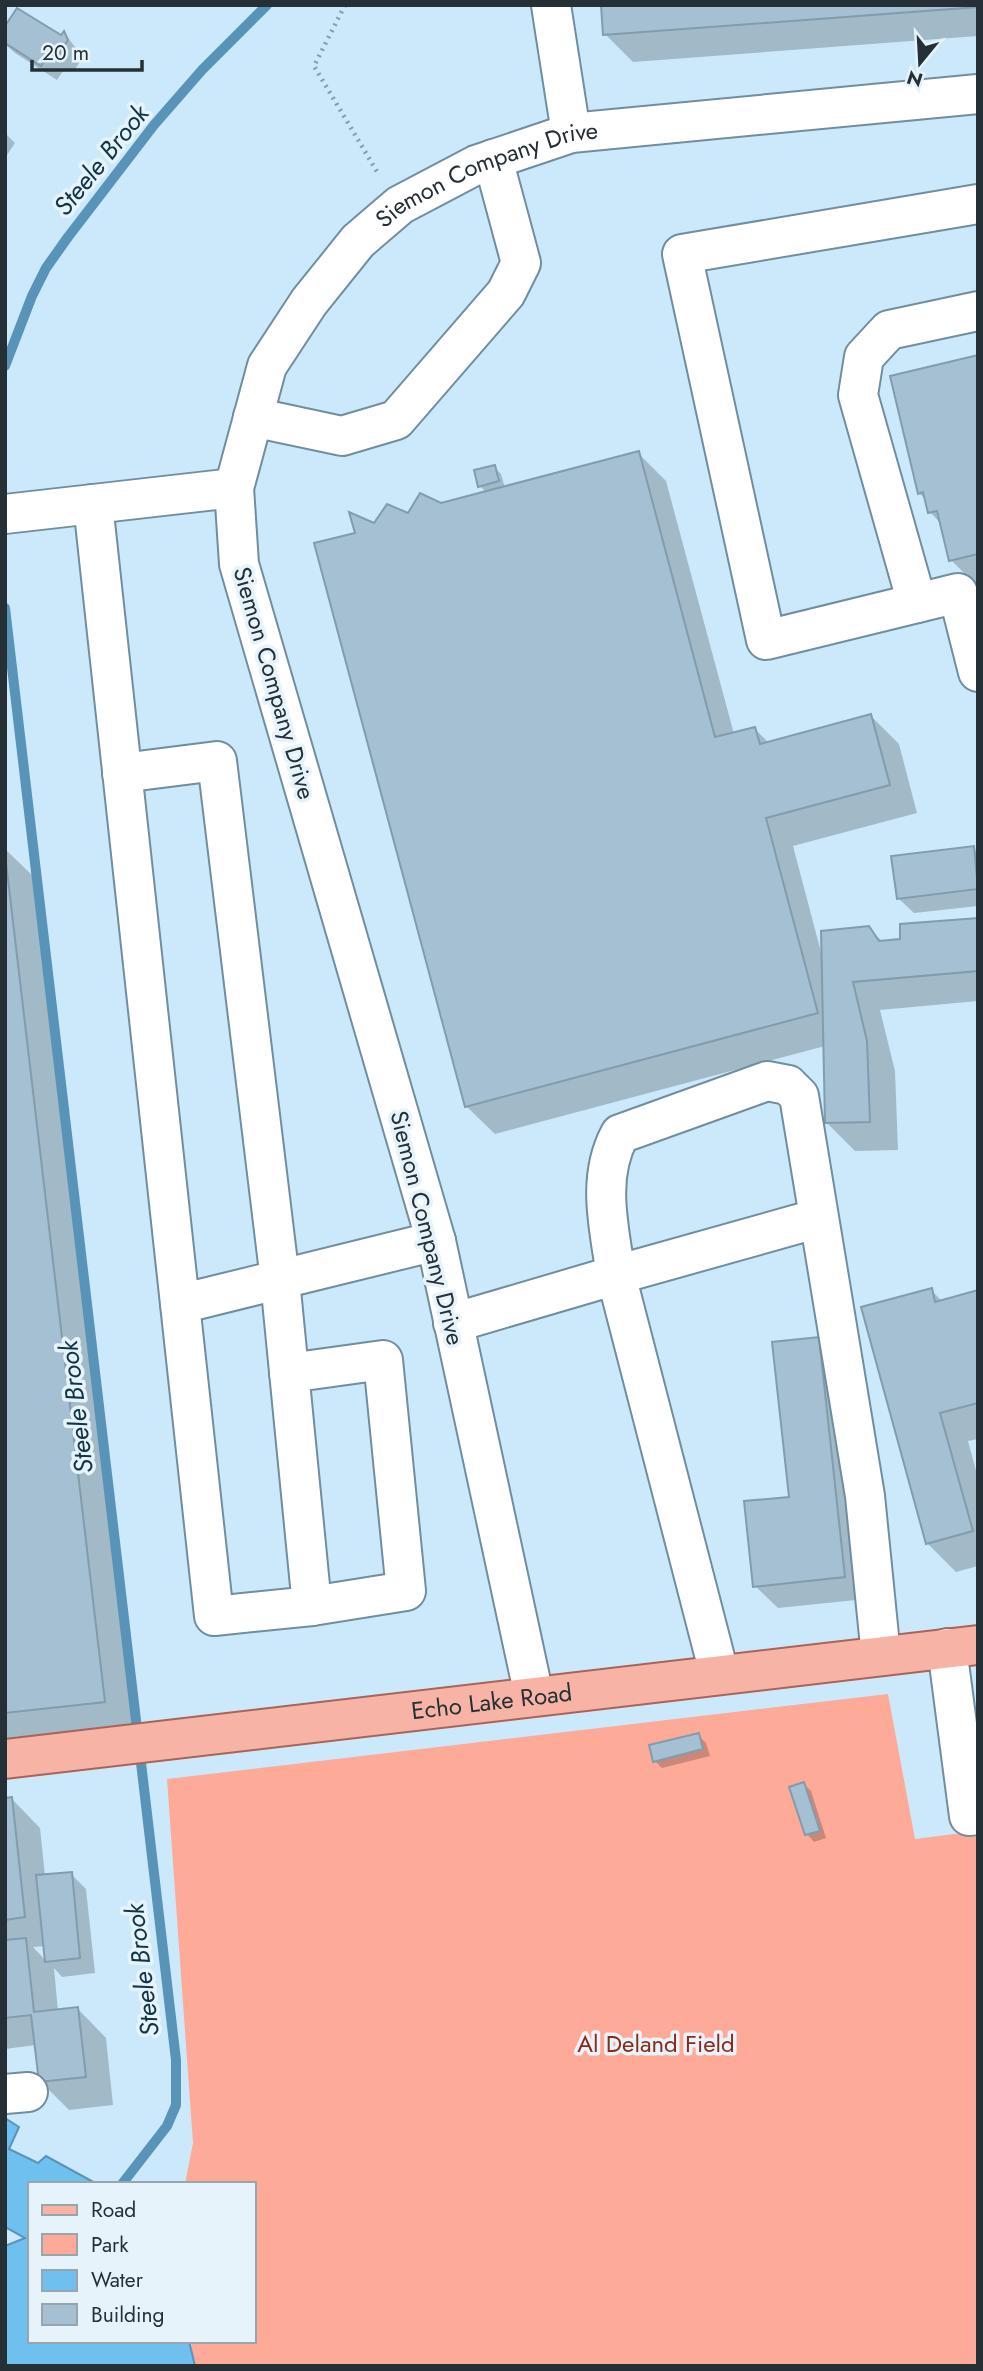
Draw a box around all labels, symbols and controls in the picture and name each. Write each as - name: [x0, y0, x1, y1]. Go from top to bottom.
- scale bar: [32, 28, 142, 72]
- north arrow: [885, 28, 955, 98]
- text: 20 m: [42, 38, 89, 68]
- text: N: [904, 64, 926, 94]
- water label: Steele Brook: [44, 95, 159, 224]
- street label: Siemon Company Drive: [367, 113, 600, 236]
- street label: Siemon Company Drive: [225, 562, 324, 803]
- street label: Siemon Company Drive: [381, 1107, 474, 1349]
- water label: Steele Brook: [49, 1337, 103, 1476]
- street label: Echo Lake Road: [409, 1675, 574, 1728]
- water label: Steele Brook: [115, 1900, 169, 2039]
- park label: Al Deland Field: [577, 2026, 735, 2061]
- legend: [28, 2182, 256, 2343]
- text: Road: [91, 2195, 136, 2225]
- text: Park: [91, 2230, 129, 2260]
- text: Water: [91, 2265, 144, 2295]
- text: Building: [91, 2300, 164, 2330]

